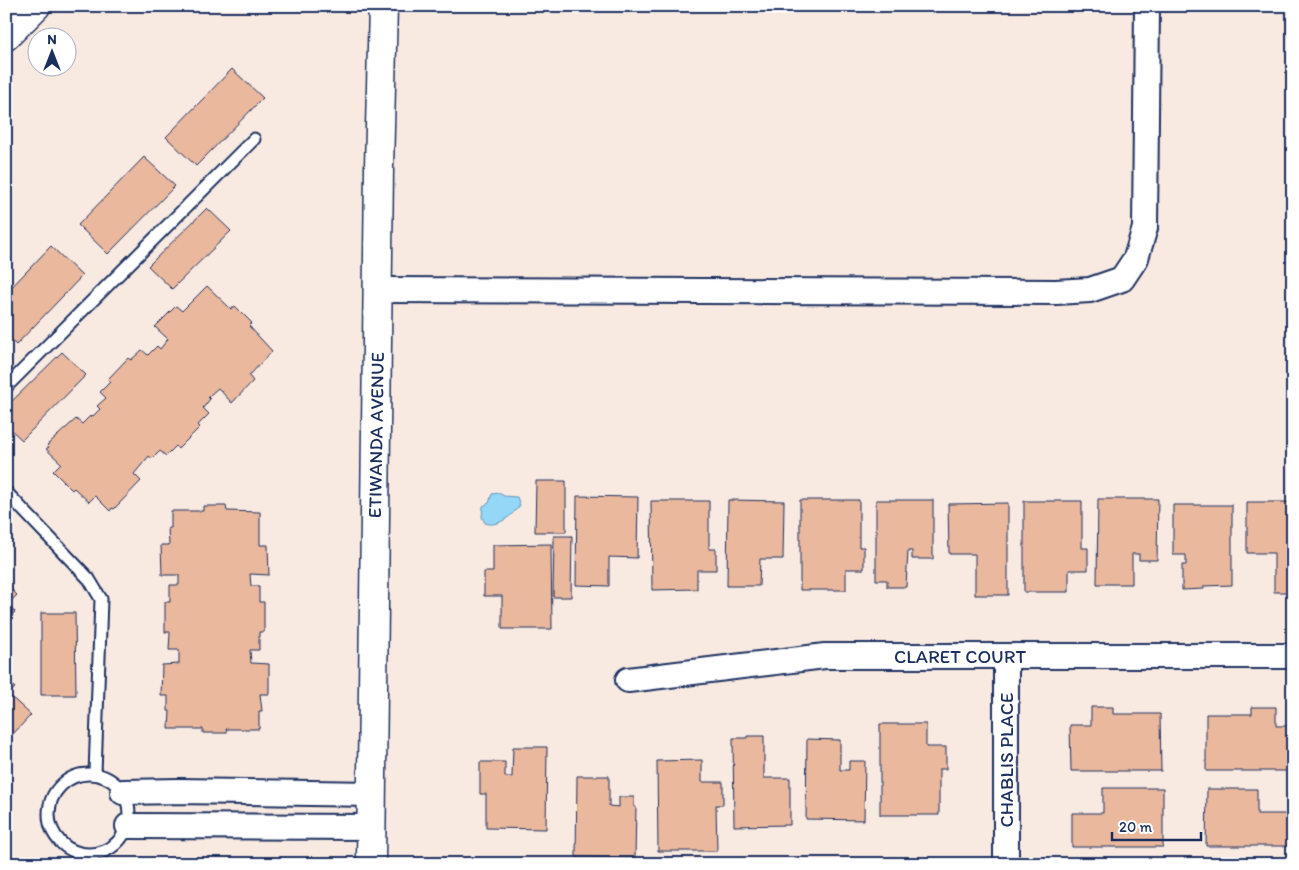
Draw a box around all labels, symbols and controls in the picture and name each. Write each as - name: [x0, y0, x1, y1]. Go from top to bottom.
- north arrow: [28, 28, 78, 78]
- text: N: [47, 31, 57, 48]
- street label: ETIWANDA AVENUE: [363, 351, 389, 518]
- street label: CLARET COURT: [894, 645, 1026, 668]
- street label: CHABLIS PLACE: [995, 692, 1018, 828]
- scale bar: [1112, 810, 1200, 842]
- text: 20 m: [1119, 818, 1153, 836]

